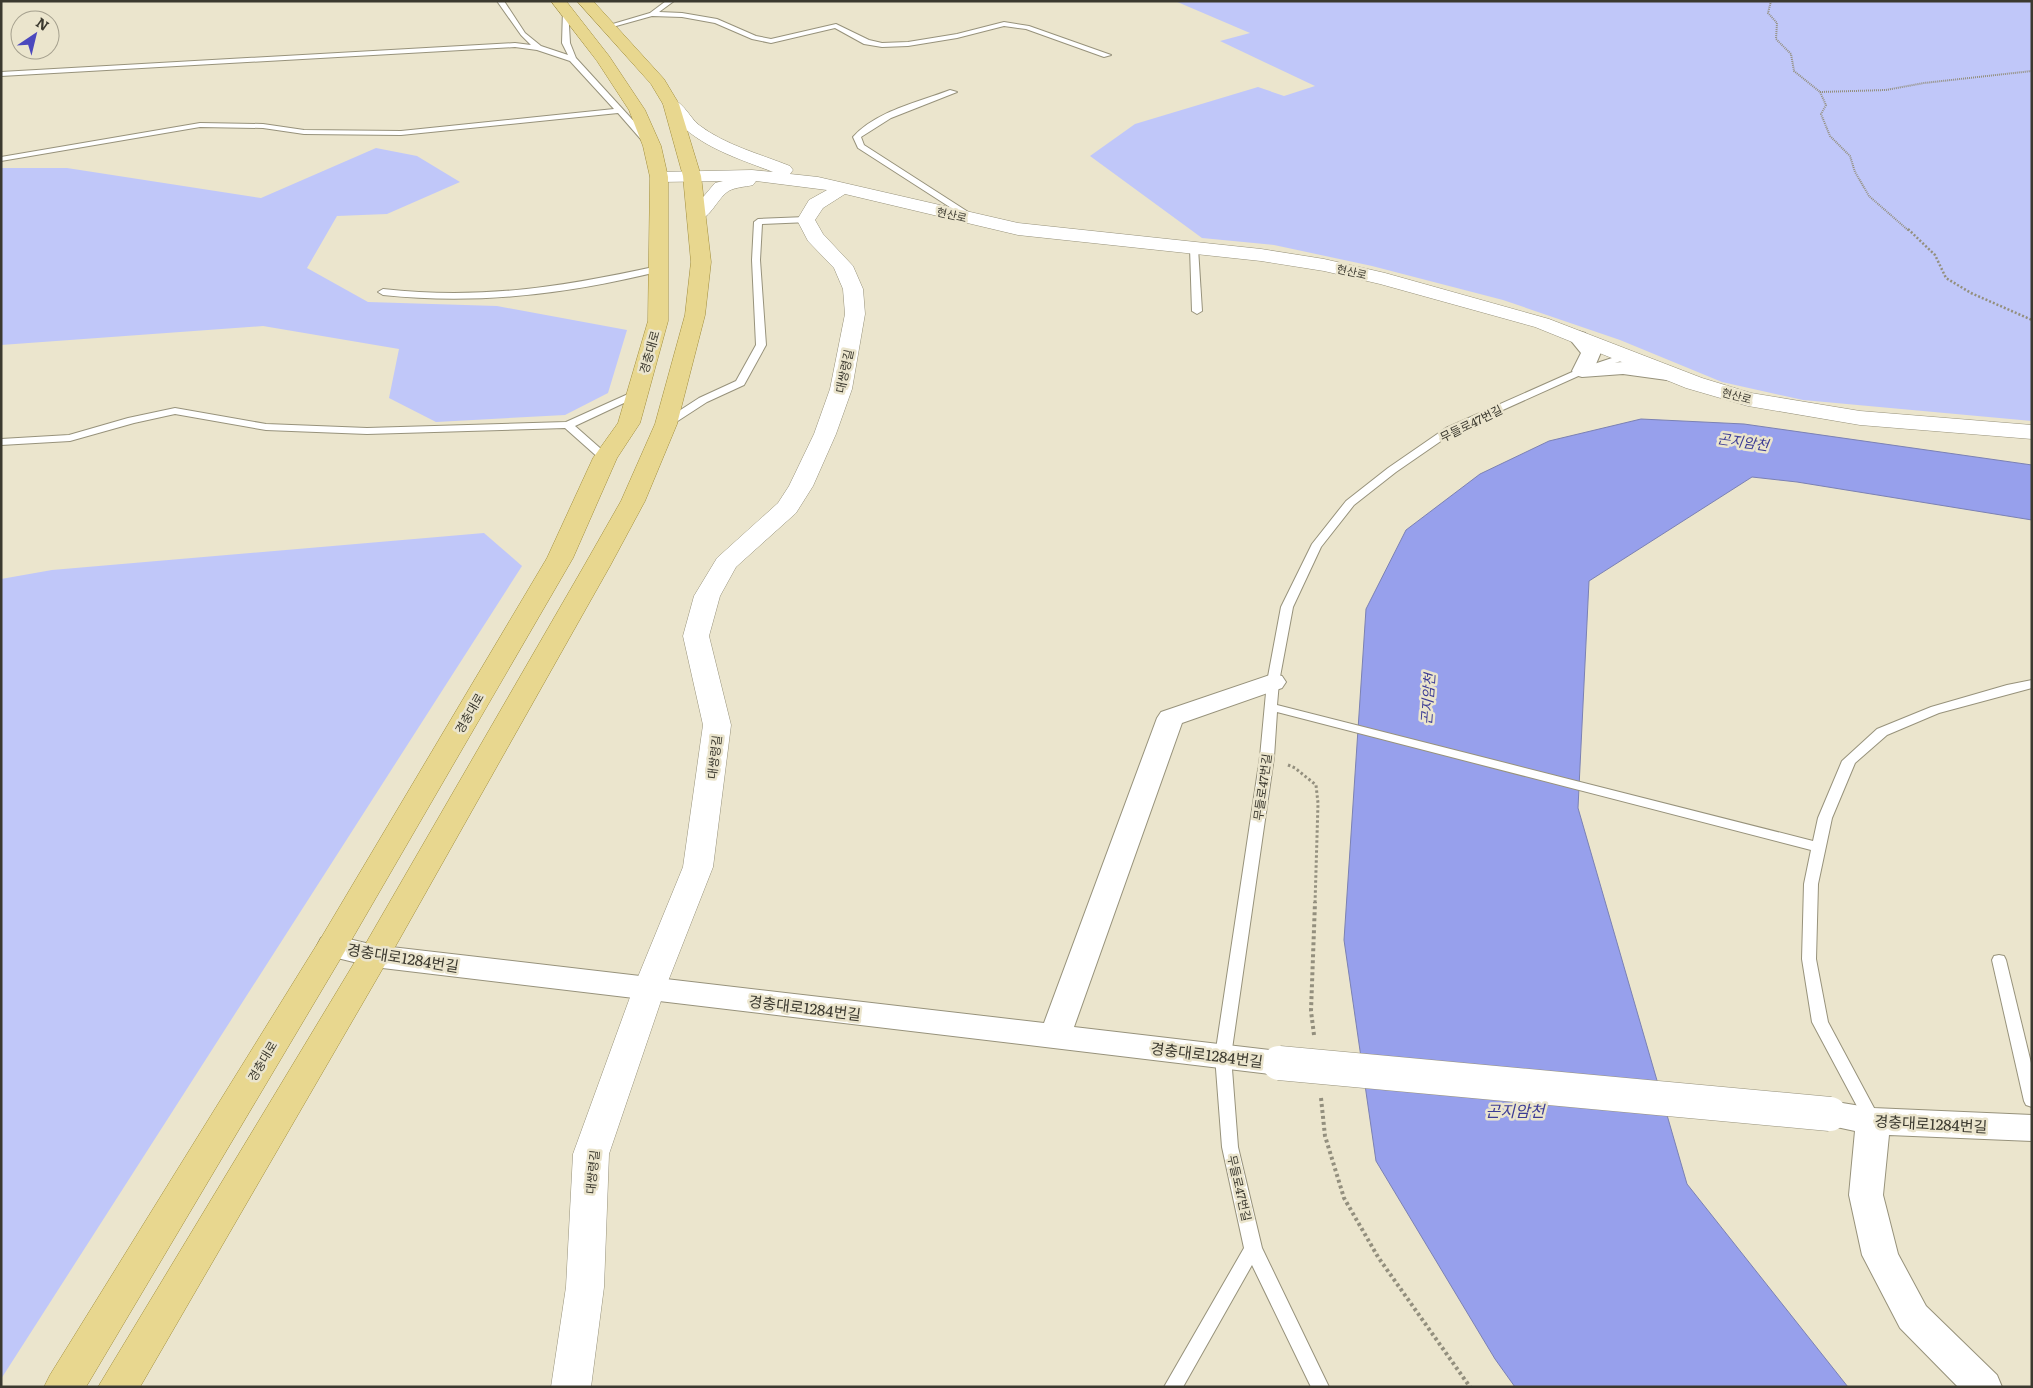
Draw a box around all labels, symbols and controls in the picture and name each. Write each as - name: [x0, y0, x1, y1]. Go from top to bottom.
- north arrow: [10, 10, 60, 60]
- text: N: [32, 12, 54, 35]
- street label: 현산로: [935, 203, 969, 225]
- street label: 현산로: [1335, 260, 1369, 282]
- street label: 경충대로: [634, 328, 664, 376]
- street label: 대쌍령길: [831, 348, 857, 394]
- street label: 현산로: [1720, 383, 1754, 407]
- street label: 무들로47번길: [1437, 400, 1505, 446]
- water label: 곤지암천: [1716, 428, 1771, 455]
- water label: 곤지암천: [1415, 671, 1439, 725]
- street label: 경충대로: [450, 689, 488, 737]
- street label: 대쌍령길: [702, 734, 726, 780]
- street label: 무들로47번길: [1248, 752, 1276, 822]
- street label: 경충대로1284번길: [345, 937, 461, 977]
- street label: 경충대로1284번길: [747, 989, 863, 1025]
- street label: 경충대로1284번길: [1149, 1036, 1265, 1072]
- street label: 경충대로: [243, 1037, 281, 1085]
- water label: 곤지암천: [1486, 1098, 1547, 1122]
- street label: 경충대로1284번길: [1874, 1109, 1988, 1137]
- street label: 대쌍령길: [581, 1149, 603, 1195]
- street label: 무들로47번길: [1224, 1153, 1256, 1223]

